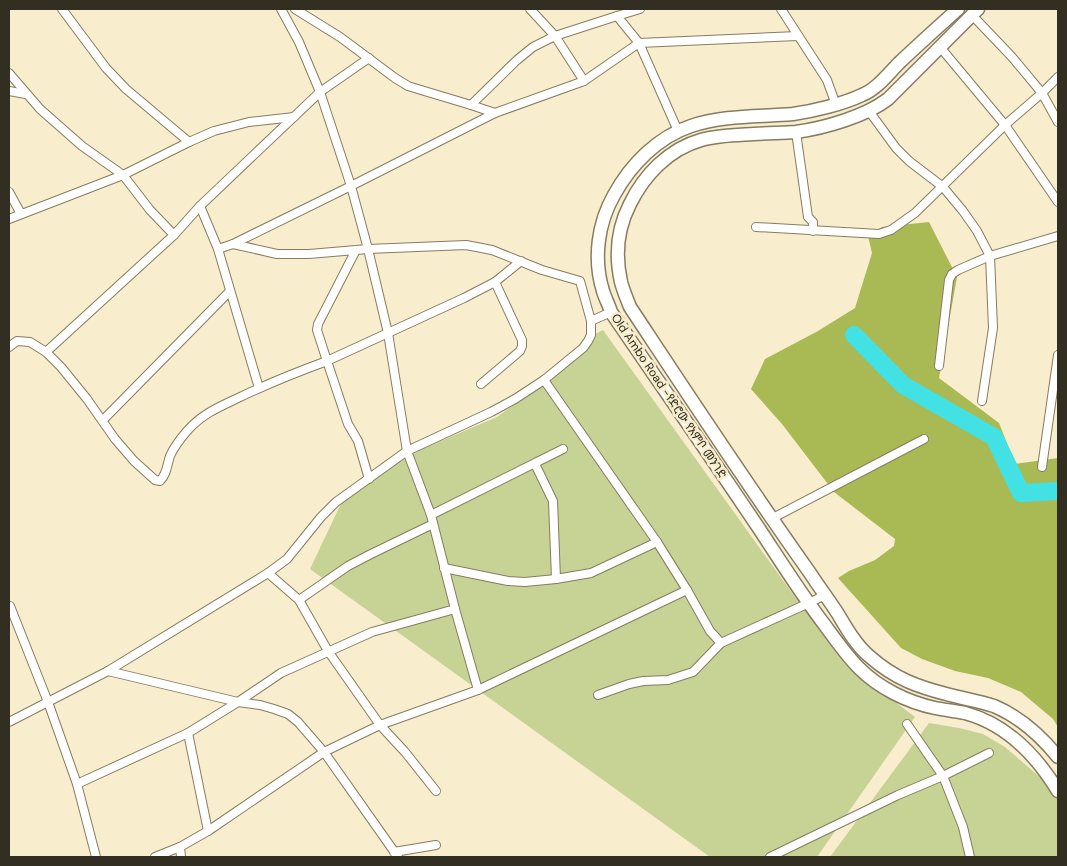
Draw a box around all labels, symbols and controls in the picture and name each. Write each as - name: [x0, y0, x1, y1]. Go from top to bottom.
- street label: Old Ambo Road -የድሮው የአምቦ መንገድ: [608, 311, 731, 482]

